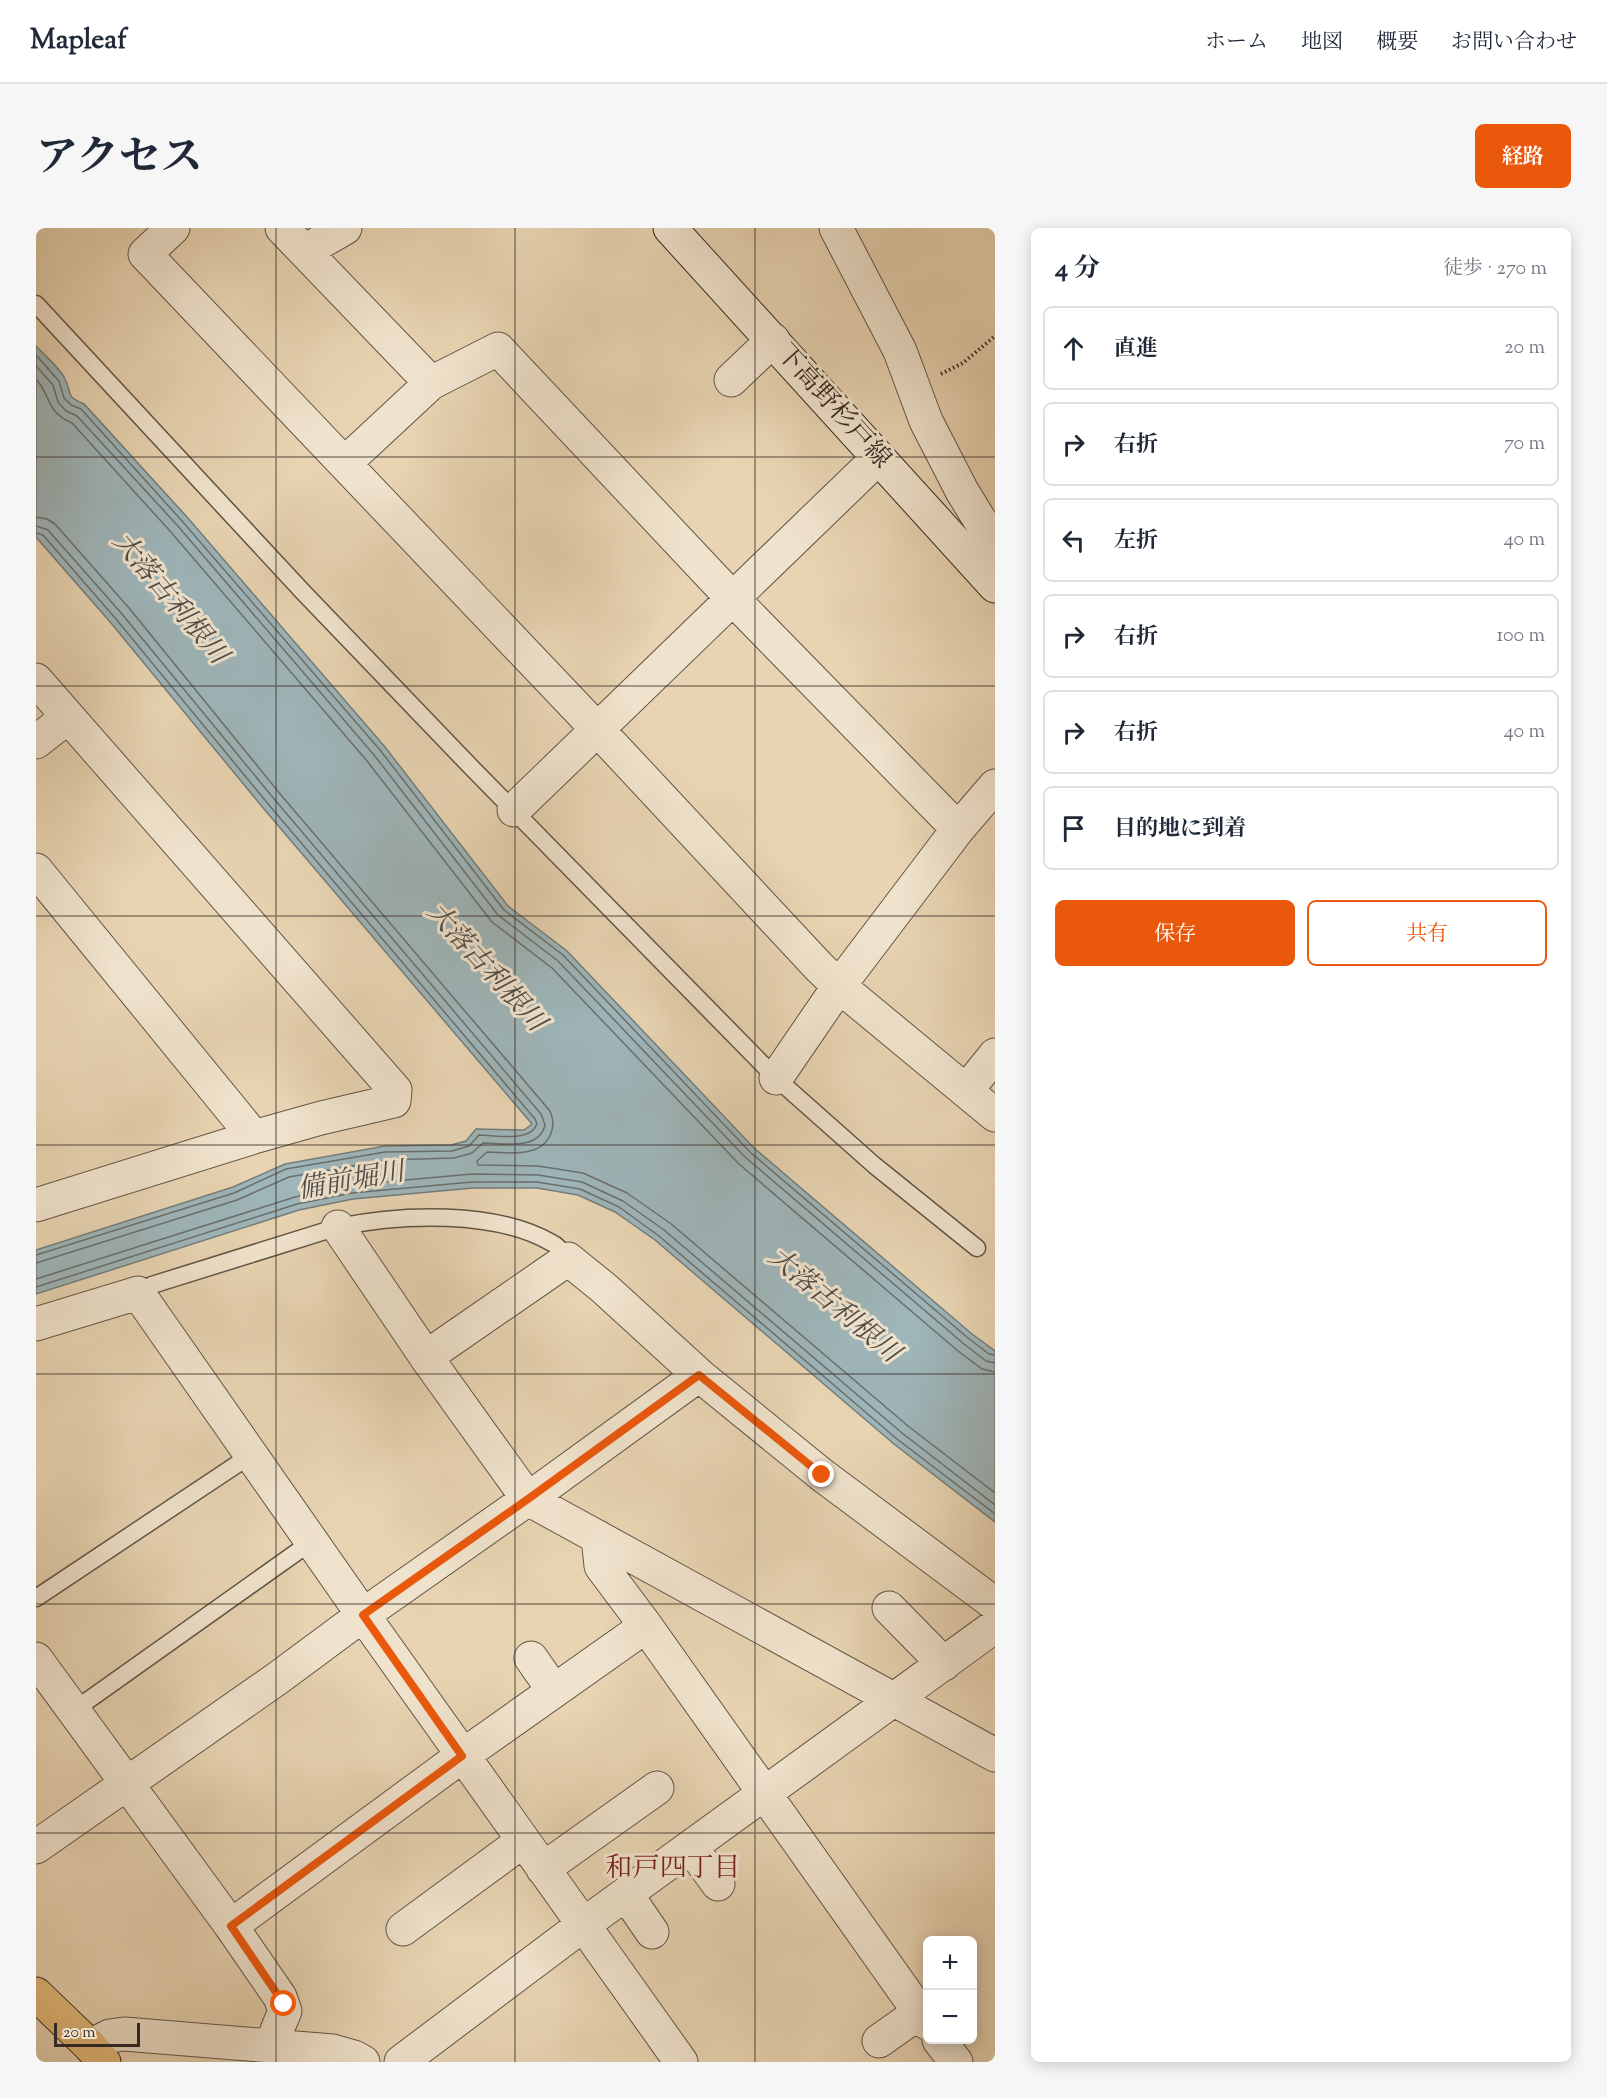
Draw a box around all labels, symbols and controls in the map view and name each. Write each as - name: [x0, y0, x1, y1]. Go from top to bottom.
- text: Mapleaf: [30, 21, 127, 61]
- text: ホーム: [1205, 28, 1268, 58]
- text: 地図: [1301, 28, 1343, 58]
- text: 概要: [1376, 28, 1418, 58]
- text: お問い合わせ: [1451, 28, 1577, 58]
- button: 経路: [1475, 124, 1571, 188]
- text: アクセス: [36, 130, 203, 190]
- text: 4 分: [1055, 251, 1100, 288]
- text: 徒歩 · 270 m: [1443, 255, 1547, 284]
- icon: ahead: [1057, 332, 1090, 365]
- text: 直進: [1114, 334, 1158, 366]
- text: 20 m: [1504, 334, 1545, 363]
- street label: 下高野杉戸線: [767, 337, 899, 477]
- icon: right: [1057, 428, 1090, 461]
- text: 右折: [1114, 430, 1158, 462]
- text: 70 m: [1504, 430, 1545, 459]
- water label: 大落古利根川: [102, 524, 238, 676]
- icon: left: [1057, 524, 1090, 557]
- text: 左折: [1114, 526, 1158, 558]
- text: 40 m: [1504, 526, 1545, 555]
- icon: right: [1057, 620, 1090, 653]
- text: 右折: [1114, 622, 1158, 654]
- text: 100 m: [1496, 622, 1545, 651]
- icon: right: [1057, 716, 1090, 749]
- text: 右折: [1114, 718, 1158, 750]
- text: 40 m: [1504, 718, 1545, 747]
- icon: arrive: [1057, 812, 1090, 845]
- text: 目的地に到着: [1114, 814, 1246, 846]
- water label: 大落古利根川: [416, 895, 556, 1043]
- button: 保存: [1055, 900, 1295, 966]
- button: 共有: [1307, 900, 1547, 966]
- water label: 備前堀川: [294, 1153, 411, 1211]
- water label: 大落古利根川: [758, 1239, 910, 1375]
- route end: [808, 1461, 834, 1487]
- district label: 和戸四丁目: [606, 1850, 741, 1889]
- map controls: [923, 1936, 977, 2044]
- button: +: [923, 1936, 977, 1990]
- route start: [270, 1990, 296, 2016]
- button: −: [923, 1990, 977, 2044]
- scale bar: [54, 2020, 140, 2048]
- text: 20 m: [63, 2022, 96, 2045]

